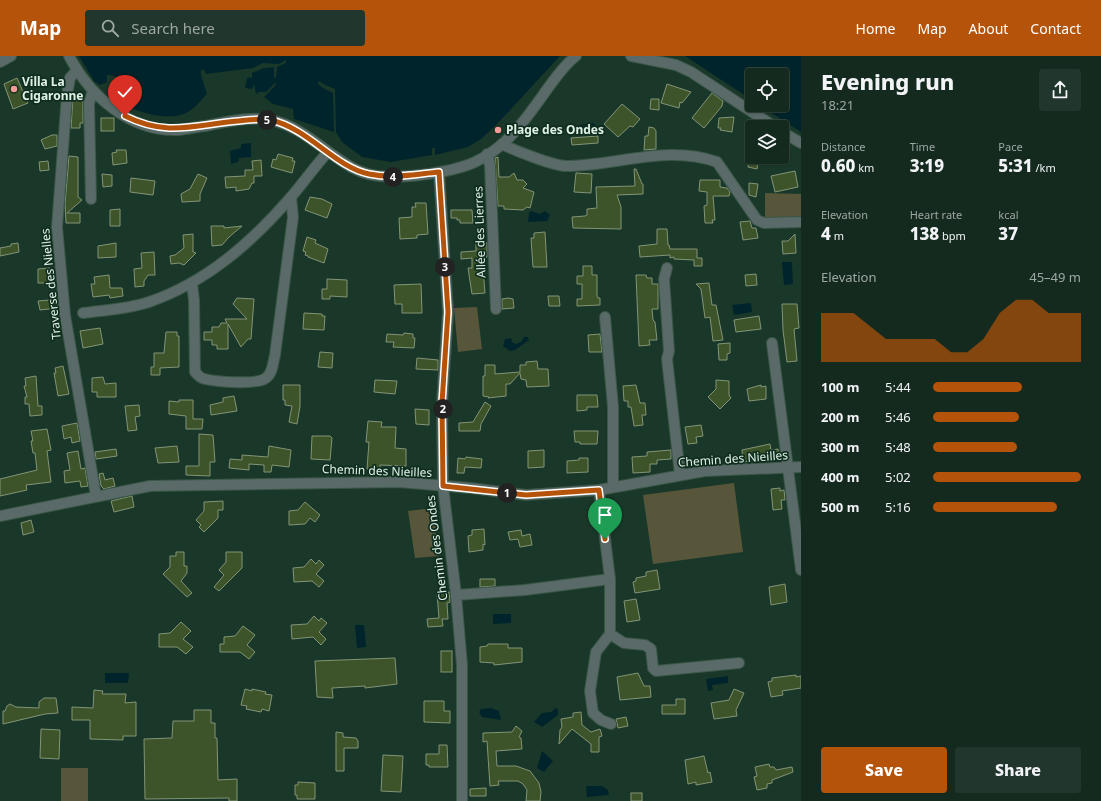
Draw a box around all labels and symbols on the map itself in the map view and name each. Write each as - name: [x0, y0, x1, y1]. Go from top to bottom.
- place label: Villa La Cigaronne: [22, 73, 83, 104]
- pin: [108, 75, 142, 116]
- marker: Villa La Cigaronne: [9, 84, 19, 94]
- pin: 5: [257, 110, 277, 130]
- place label: Plage des Ondes: [506, 121, 604, 138]
- marker: Plage des Ondes: [493, 125, 503, 135]
- pin: 4: [383, 167, 403, 187]
- street label: Allée des Lierres: [469, 186, 490, 278]
- street label: Traverse des Nielles: [36, 227, 65, 340]
- pin: 3: [435, 257, 455, 277]
- pin: 2: [433, 399, 453, 419]
- street label: Chemin des Nieilles: [677, 446, 789, 471]
- street label: Chemin des Nieilles: [322, 460, 433, 481]
- pin: 1: [497, 483, 517, 503]
- street label: Chemin des Ondes: [422, 494, 451, 602]
- pin: [588, 498, 622, 539]

